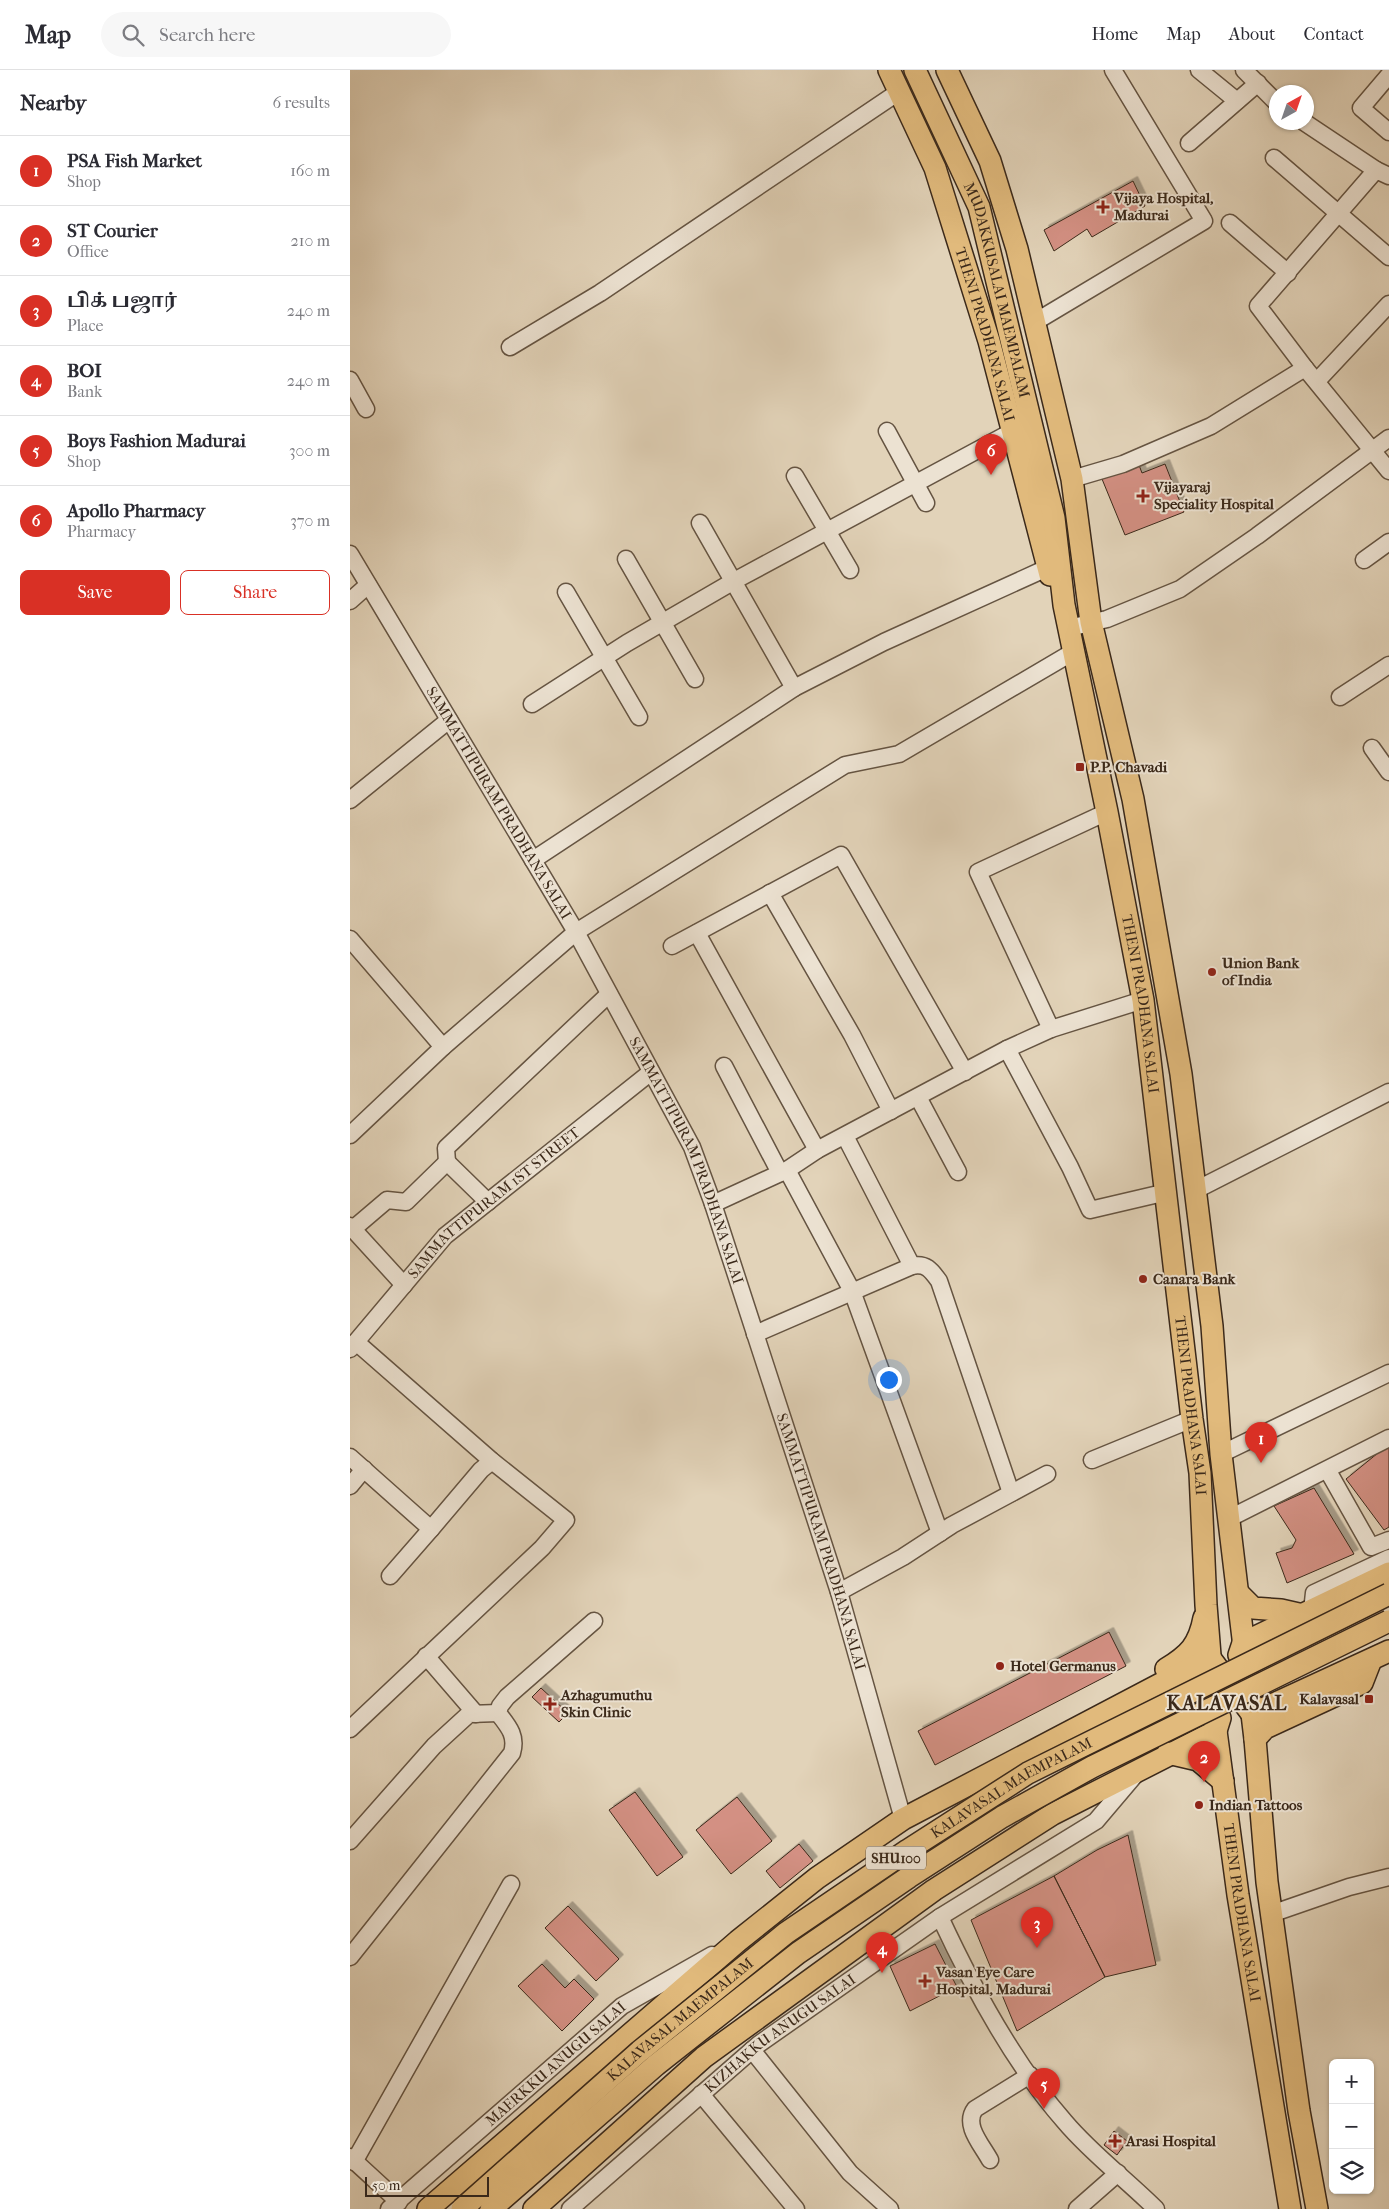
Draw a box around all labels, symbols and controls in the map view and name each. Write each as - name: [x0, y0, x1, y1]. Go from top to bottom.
- search box: [101, 12, 451, 57]
- text: Map: [25, 21, 71, 49]
- icon: search: [119, 21, 147, 49]
- text: Search here: [159, 24, 255, 46]
- text: Home: [1091, 24, 1138, 45]
- text: Map: [1166, 24, 1201, 45]
- text: About: [1229, 24, 1275, 45]
- text: Contact: [1303, 24, 1364, 45]
- north arrow: [1269, 85, 1314, 130]
- text: Nearby: [20, 91, 86, 115]
- text: 6 results: [272, 93, 330, 112]
- text: PSA Fish Market: [67, 150, 202, 172]
- text: 1: [33, 161, 39, 180]
- text: 160 m: [290, 161, 330, 180]
- text: Shop: [67, 172, 101, 191]
- street label: MUDAKKUSALAI MAEMPALAM: [960, 179, 1034, 400]
- place label: Vijaya Hospital, Madurai: [1113, 189, 1213, 224]
- marker: Vijaya Hospital, Madurai: [1096, 200, 1110, 214]
- text: ST Courier: [67, 220, 158, 242]
- text: 2: [32, 231, 40, 250]
- text: 210 m: [291, 231, 330, 250]
- text: Office: [67, 242, 109, 261]
- street label: THENI PRADHANA SALAI: [951, 245, 1019, 424]
- text: பிக் பஜார்: [67, 290, 177, 312]
- text: 3: [33, 301, 39, 320]
- text: 240 m: [287, 301, 330, 320]
- text: Place: [67, 316, 103, 335]
- text: BOI: [67, 360, 102, 382]
- text: 4: [31, 371, 41, 390]
- text: 240 m: [287, 371, 330, 390]
- text: Bank: [67, 382, 102, 401]
- text: Boys Fashion Madurai: [67, 430, 246, 452]
- pin: 6: [975, 434, 1007, 475]
- text: 5: [33, 441, 39, 460]
- text: 300 m: [289, 441, 330, 460]
- text: Shop: [67, 452, 101, 471]
- place label: Vijayaraj Speciality Hospital: [1153, 478, 1275, 513]
- marker: Vijayaraj Speciality Hospital: [1136, 489, 1150, 503]
- text: Apollo Pharmacy: [67, 500, 205, 522]
- text: 6: [32, 511, 40, 530]
- text: 370 m: [290, 511, 330, 530]
- text: Pharmacy: [67, 522, 136, 541]
- button: Save: [20, 570, 170, 615]
- button: Share: [180, 570, 330, 615]
- street label: SAMMATTIPURAM PRADHANA SALAI: [422, 683, 575, 923]
- place label: P.P. Chavadi: [1090, 758, 1168, 776]
- marker: P.P. Chavadi: [1074, 761, 1086, 773]
- street label: THENI PRADHANA SALAI: [1118, 913, 1163, 1094]
- place label: Union Bank of India: [1221, 954, 1301, 989]
- marker: Union Bank of India: [1206, 966, 1218, 978]
- street label: SAMMATTIPURAM PRADHANA SALAI: [625, 1034, 747, 1286]
- street label: SAMMATTIPURAM 1ST STREET: [404, 1123, 584, 1282]
- place label: Canara Bank: [1153, 1270, 1237, 1288]
- marker: Canara Bank: [1137, 1273, 1149, 1285]
- street label: THENI PRADHANA SALAI: [1171, 1315, 1210, 1496]
- your location: [876, 1367, 902, 1393]
- street label: SAMMATTIPURAM PRADHANA SALAI: [773, 1411, 870, 1672]
- pin: 1: [1245, 1422, 1277, 1463]
- place label: Hotel Germanus: [1010, 1657, 1116, 1675]
- marker: Hotel Germanus: [994, 1660, 1006, 1672]
- place label: Azhagumuthu Skin Clinic: [560, 1686, 653, 1721]
- place label: Kalavasal: [1299, 1690, 1360, 1708]
- district label: KALAVASAL: [1167, 1692, 1287, 1715]
- marker: Kalavasal: [1363, 1693, 1375, 1705]
- marker: Azhagumuthu Skin Clinic: [543, 1697, 557, 1711]
- street label: KALAVASAL MAEMPALAM: [927, 1734, 1095, 1842]
- pin: 2: [1188, 1741, 1220, 1782]
- place label: Indian Tattoos: [1209, 1796, 1303, 1814]
- marker: Indian Tattoos: [1193, 1799, 1205, 1811]
- street label: THENI PRADHANA SALAI: [1219, 1822, 1265, 2003]
- road number: SHU100: [866, 1846, 926, 1870]
- pin: 3: [1021, 1907, 1053, 1948]
- pin: 4: [866, 1932, 898, 1973]
- street label: KALAVASAL MAEMPALAM: [603, 1954, 757, 2085]
- place label: Vasan Eye Care Hospital, Madurai: [935, 1963, 1052, 1998]
- street label: KIZHAKKU ANUGU SALAI: [701, 1970, 859, 2097]
- marker: Vasan Eye Care Hospital, Madurai: [918, 1974, 932, 1988]
- street label: MAERKKU ANUGU SALAI: [482, 1998, 630, 2130]
- map controls: [1329, 2059, 1374, 2194]
- button: +: [1329, 2059, 1374, 2104]
- pin: 5: [1028, 2068, 1060, 2109]
- button: −: [1329, 2104, 1374, 2149]
- place label: Arasi Hospital: [1125, 2132, 1217, 2150]
- marker: Arasi Hospital: [1108, 2134, 1122, 2148]
- button: layers: [1329, 2149, 1374, 2194]
- scale bar: [365, 2174, 489, 2197]
- text: 50 m: [372, 2177, 400, 2194]

